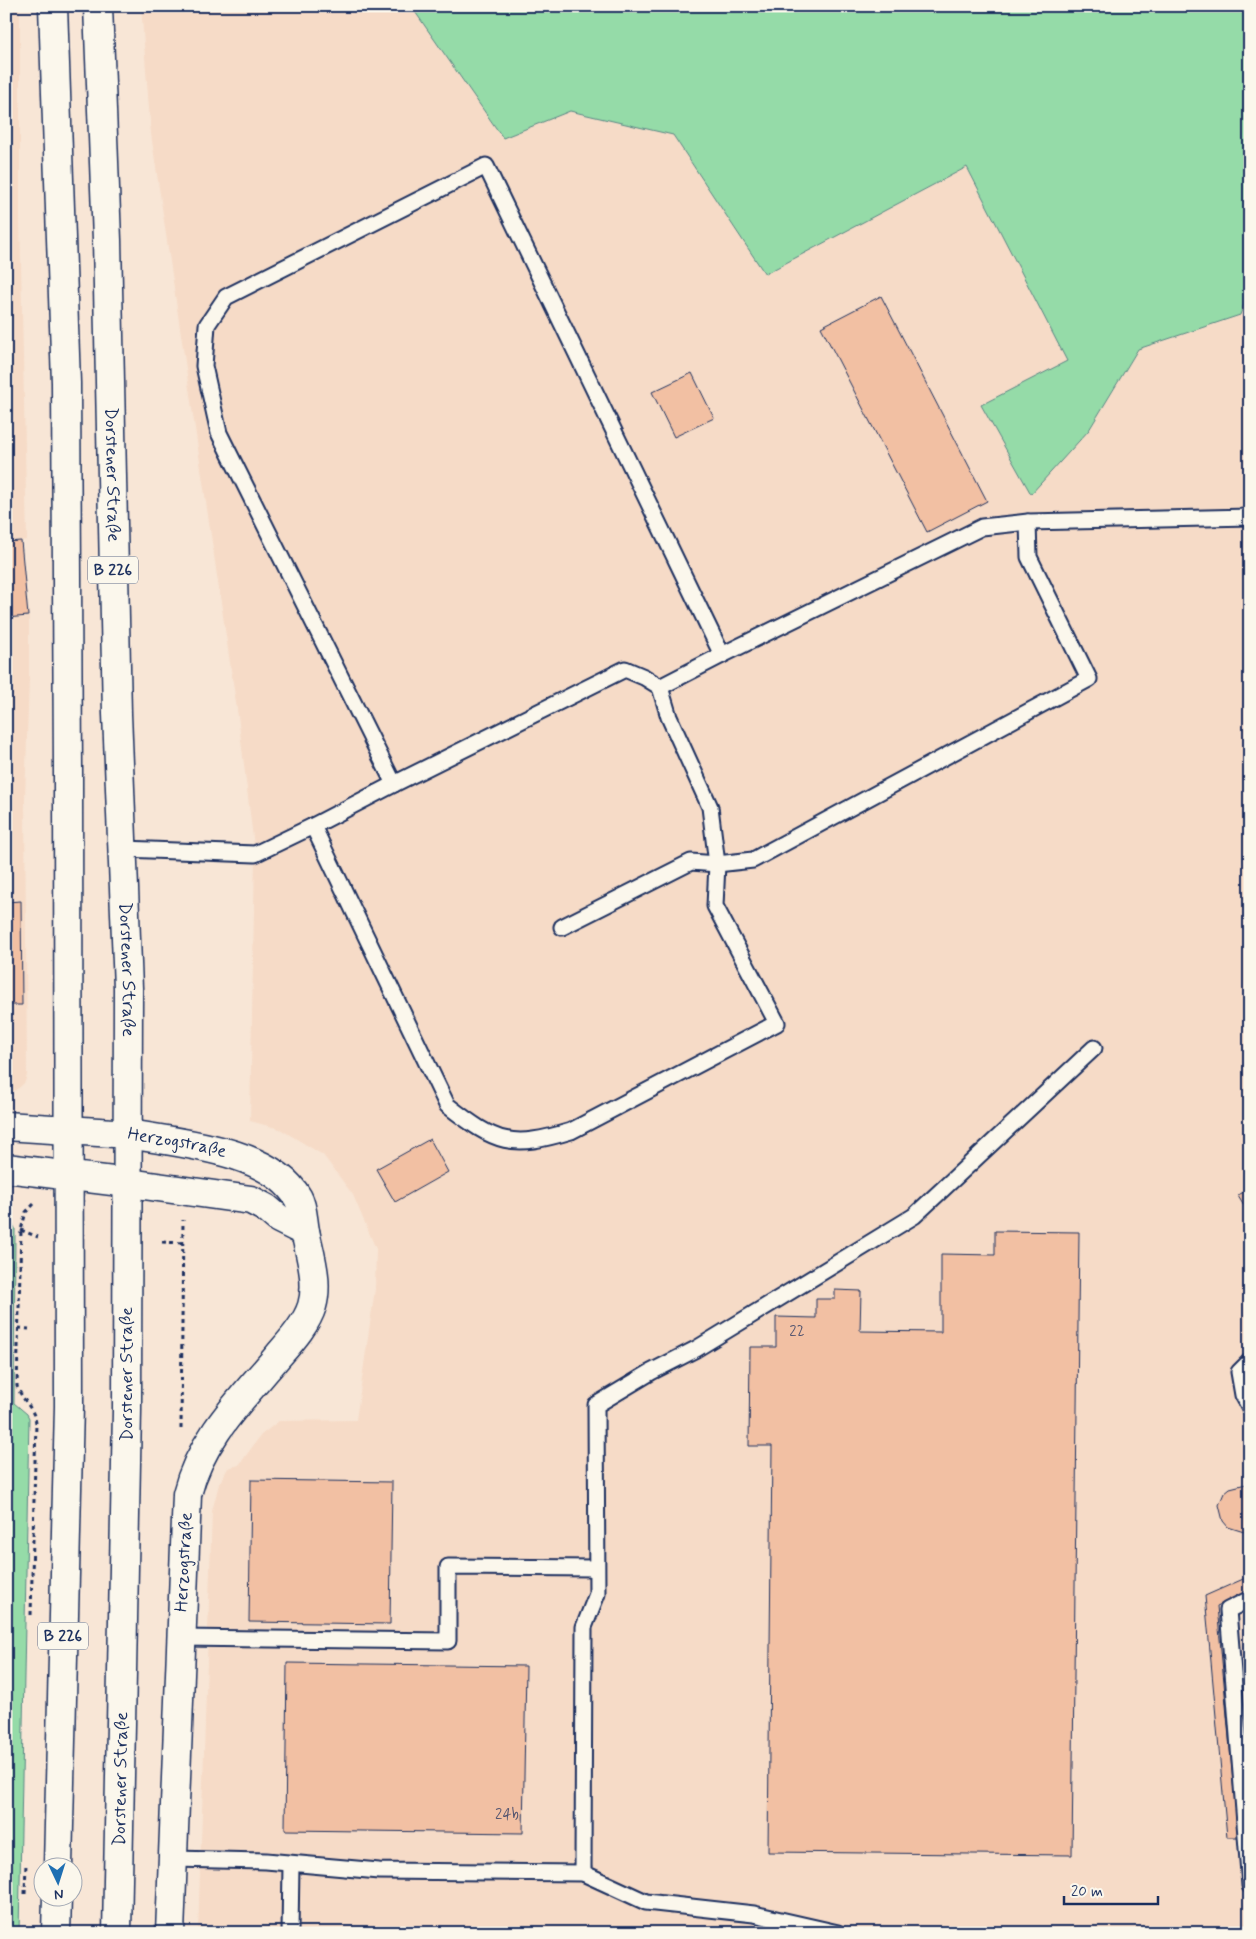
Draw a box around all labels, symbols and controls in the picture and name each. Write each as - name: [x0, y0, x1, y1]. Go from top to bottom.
- street label: Dorstener Straße: [99, 407, 125, 542]
- road number: B 226: [88, 556, 138, 584]
- street label: Dorstener Straße: [113, 902, 140, 1037]
- street label: Herzogstraße: [126, 1122, 230, 1164]
- street label: Dorstener Straße: [115, 1307, 139, 1441]
- house number: 22: [789, 1322, 805, 1342]
- street label: Herzogstraße: [169, 1511, 199, 1613]
- road number: B 226: [38, 1622, 88, 1650]
- street label: Dorstener Straße: [108, 1711, 134, 1846]
- house number: 24b: [495, 1805, 519, 1825]
- north arrow: [32, 1856, 82, 1906]
- scale bar: [1064, 1874, 1157, 1906]
- text: 20 m: [1071, 1882, 1103, 1902]
- text: N: [54, 1885, 64, 1903]

